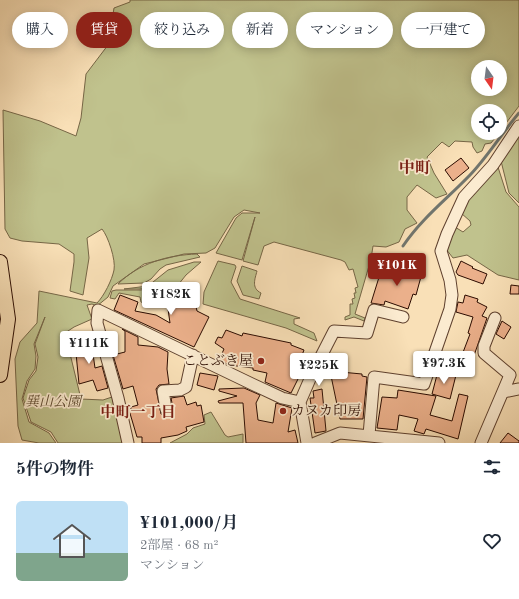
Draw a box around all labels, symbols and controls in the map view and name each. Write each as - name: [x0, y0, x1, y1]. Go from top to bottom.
- chip: 購入: [12, 12, 68, 48]
- chip: 賃貸: [76, 12, 132, 48]
- chip: 絞り込み: [140, 12, 224, 48]
- chip: 新着: [232, 12, 288, 48]
- chip: マンション: [296, 12, 393, 48]
- chip: 一戸建て: [401, 12, 485, 48]
- north arrow: [471, 60, 507, 96]
- map controls: [471, 60, 507, 140]
- button: locate: [471, 104, 507, 140]
- district label: 中町: [399, 159, 431, 177]
- pin: ¥101K: [369, 253, 425, 287]
- text: ¥101K: [377, 259, 417, 272]
- pin: ¥182K: [143, 282, 199, 316]
- text: ¥182K: [151, 288, 191, 301]
- pin: ¥111K: [61, 331, 117, 365]
- text: ¥111K: [69, 337, 109, 350]
- pin: ¥97.3K: [411, 351, 477, 385]
- place label: ことぶき屋: [183, 353, 253, 368]
- pin: ¥225K: [291, 353, 347, 387]
- marker: ことぶき屋: [256, 356, 266, 366]
- text: ¥97.3K: [422, 357, 466, 370]
- text: ¥225K: [299, 359, 339, 372]
- park label: 巽山公園: [25, 394, 83, 409]
- place label: カヌカ印房: [291, 403, 361, 418]
- district label: 中町一丁目: [100, 404, 176, 421]
- marker: カヌカ印房: [278, 406, 288, 416]
- icon: filters: [481, 456, 503, 478]
- text: 5件の物件: [16, 461, 94, 478]
- text: ¥101,000/月: [140, 515, 238, 532]
- icon: home: [48, 517, 96, 565]
- icon: heart: [481, 530, 503, 552]
- text: 2部屋 · 68 m²: [140, 539, 218, 552]
- text: マンション: [140, 559, 204, 572]

